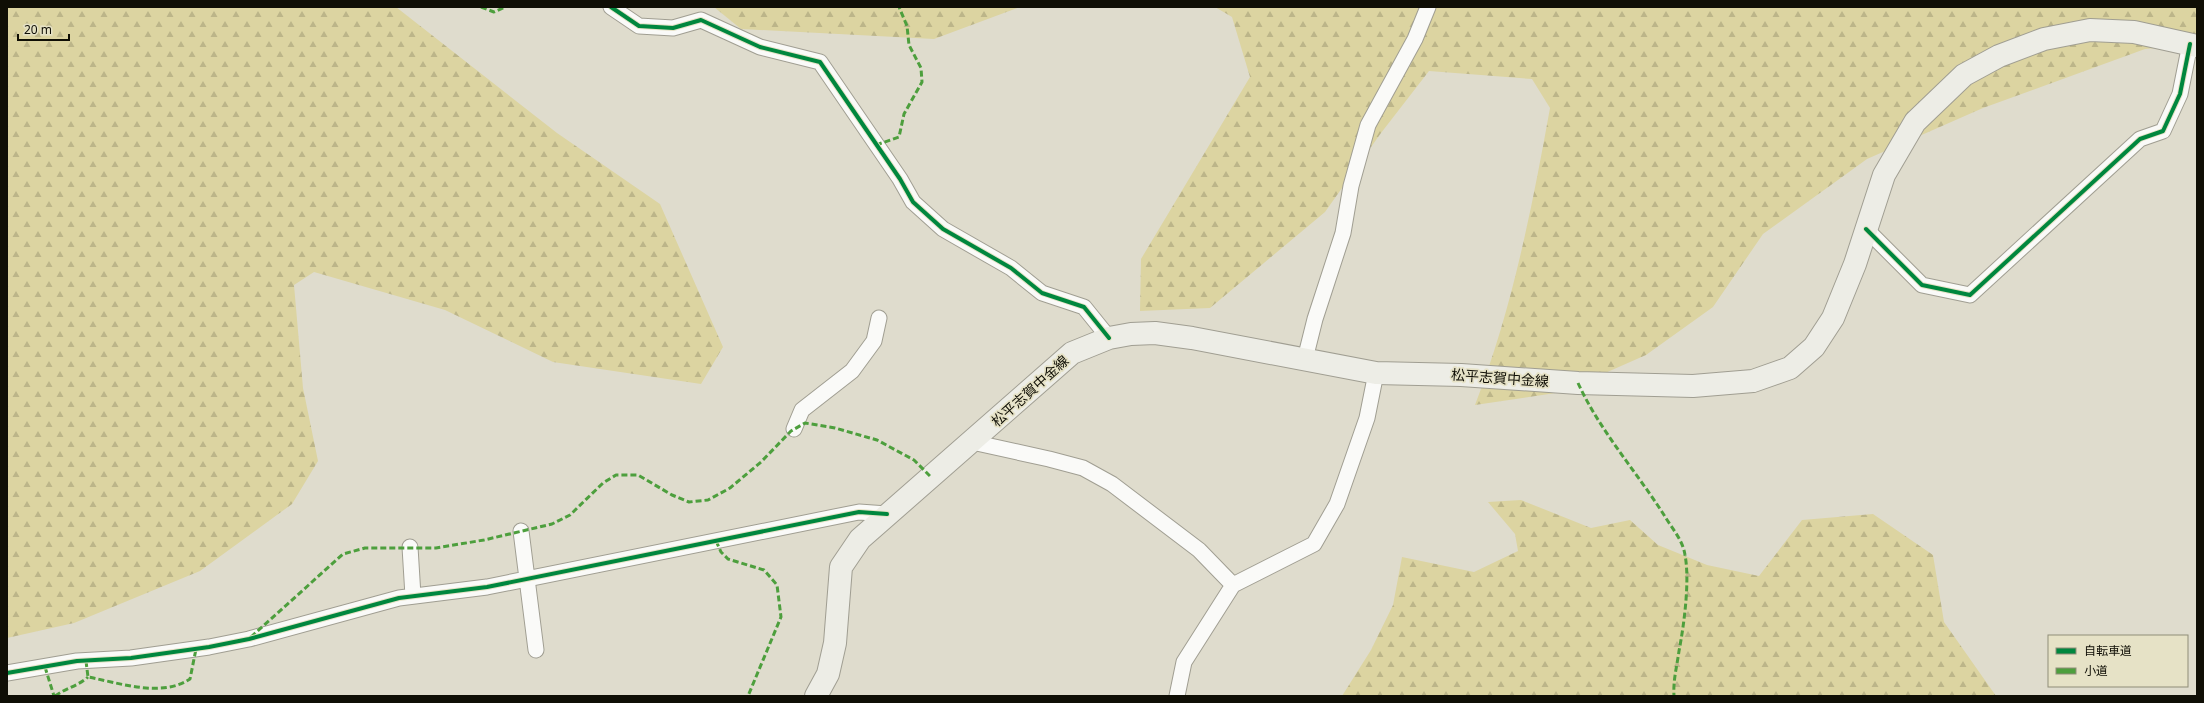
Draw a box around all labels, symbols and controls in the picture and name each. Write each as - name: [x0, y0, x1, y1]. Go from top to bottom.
- scale bar: [18, 16, 69, 42]
- text: 20 m: [24, 21, 52, 38]
- street label: 松平志賀中金線: [987, 351, 1072, 430]
- street label: 松平志賀中金線: [1450, 365, 1550, 390]
- legend: [2048, 635, 2188, 687]
- text: 自転車道: [2084, 642, 2132, 659]
- text: 小道: [2084, 662, 2108, 679]

